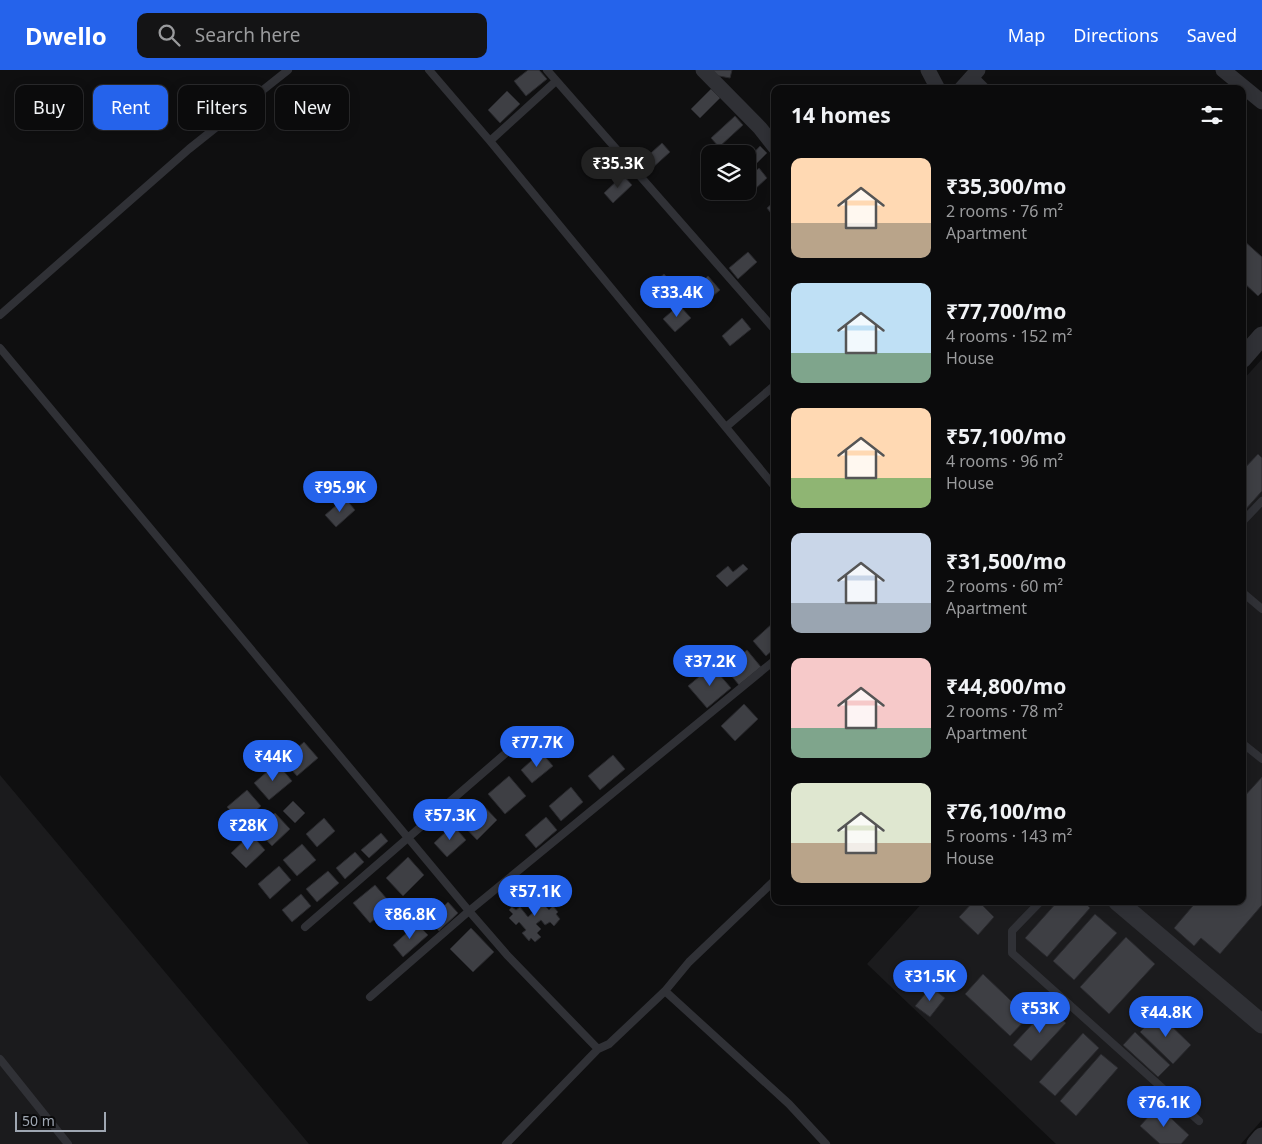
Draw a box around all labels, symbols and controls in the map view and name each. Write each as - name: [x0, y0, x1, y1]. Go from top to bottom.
- search box: [137, 13, 487, 58]
- text: Dwello: [25, 19, 107, 52]
- icon: search: [155, 21, 183, 49]
- text: Search here: [195, 22, 300, 48]
- text: Map: [1008, 23, 1045, 47]
- text: Directions: [1073, 23, 1159, 47]
- text: Saved: [1187, 23, 1237, 47]
- chip: Buy: [15, 85, 83, 130]
- chip: Rent: [93, 85, 168, 130]
- chip: Filters: [178, 85, 265, 130]
- chip: New: [275, 85, 349, 130]
- text: 14 homes: [791, 101, 891, 129]
- icon: filters: [1198, 101, 1226, 129]
- map controls: [701, 145, 756, 200]
- button: layers: [701, 145, 756, 200]
- pin: ₹35.3K: [577, 146, 659, 189]
- text: ₹35.3K: [592, 152, 644, 174]
- text: ₹35,300/mo: [946, 172, 1066, 200]
- icon: home: [831, 178, 891, 238]
- text: 2 rooms · 76 m²: [946, 200, 1063, 222]
- text: Apartment: [946, 222, 1027, 244]
- pin: ₹33.4K: [636, 276, 718, 318]
- text: ₹33.4K: [651, 281, 703, 303]
- text: ₹77,700/mo: [946, 297, 1066, 325]
- icon: home: [831, 303, 891, 363]
- text: 4 rooms · 152 m²: [946, 325, 1072, 347]
- text: House: [946, 347, 994, 369]
- text: ₹57,100/mo: [946, 422, 1066, 450]
- icon: home: [831, 428, 891, 488]
- text: 4 rooms · 96 m²: [946, 450, 1063, 472]
- pin: ₹95.9K: [299, 470, 381, 513]
- text: House: [946, 472, 994, 494]
- text: ₹95.9K: [314, 476, 366, 498]
- text: ₹31,500/mo: [946, 547, 1066, 575]
- icon: home: [831, 553, 891, 613]
- text: 2 rooms · 60 m²: [946, 575, 1063, 597]
- text: Apartment: [946, 597, 1027, 619]
- pin: ₹37.2K: [669, 644, 751, 687]
- text: ₹37.2K: [684, 650, 736, 672]
- text: ₹44,800/mo: [946, 672, 1066, 700]
- icon: home: [831, 678, 891, 738]
- text: 2 rooms · 78 m²: [946, 700, 1063, 722]
- text: Apartment: [946, 722, 1027, 744]
- pin: ₹77.7K: [496, 726, 578, 768]
- text: ₹77.7K: [511, 731, 563, 753]
- pin: ₹44K: [243, 740, 303, 782]
- text: ₹44K: [254, 745, 292, 767]
- text: ₹76,100/mo: [946, 797, 1066, 825]
- pin: ₹57.3K: [409, 798, 491, 841]
- icon: home: [831, 803, 891, 863]
- text: ₹57.3K: [424, 804, 476, 826]
- pin: ₹28K: [218, 808, 278, 851]
- text: ₹28K: [229, 814, 267, 836]
- text: 5 rooms · 143 m²: [946, 825, 1072, 847]
- text: House: [946, 847, 994, 869]
- pin: ₹57.1K: [494, 874, 576, 917]
- text: ₹57.1K: [509, 880, 561, 902]
- pin: ₹86.8K: [369, 898, 451, 940]
- text: ₹86.8K: [384, 903, 436, 925]
- pin: ₹31.5K: [889, 960, 971, 1002]
- text: ₹31.5K: [904, 965, 956, 987]
- pin: ₹53K: [1010, 992, 1070, 1034]
- pin: ₹44.8K: [1125, 996, 1207, 1038]
- text: ₹53K: [1021, 997, 1059, 1019]
- text: ₹44.8K: [1140, 1001, 1192, 1023]
- pin: ₹76.1K: [1123, 1086, 1205, 1128]
- text: ₹76.1K: [1138, 1091, 1190, 1113]
- scale bar: [15, 1109, 106, 1132]
- text: 50 m: [22, 1111, 55, 1130]

